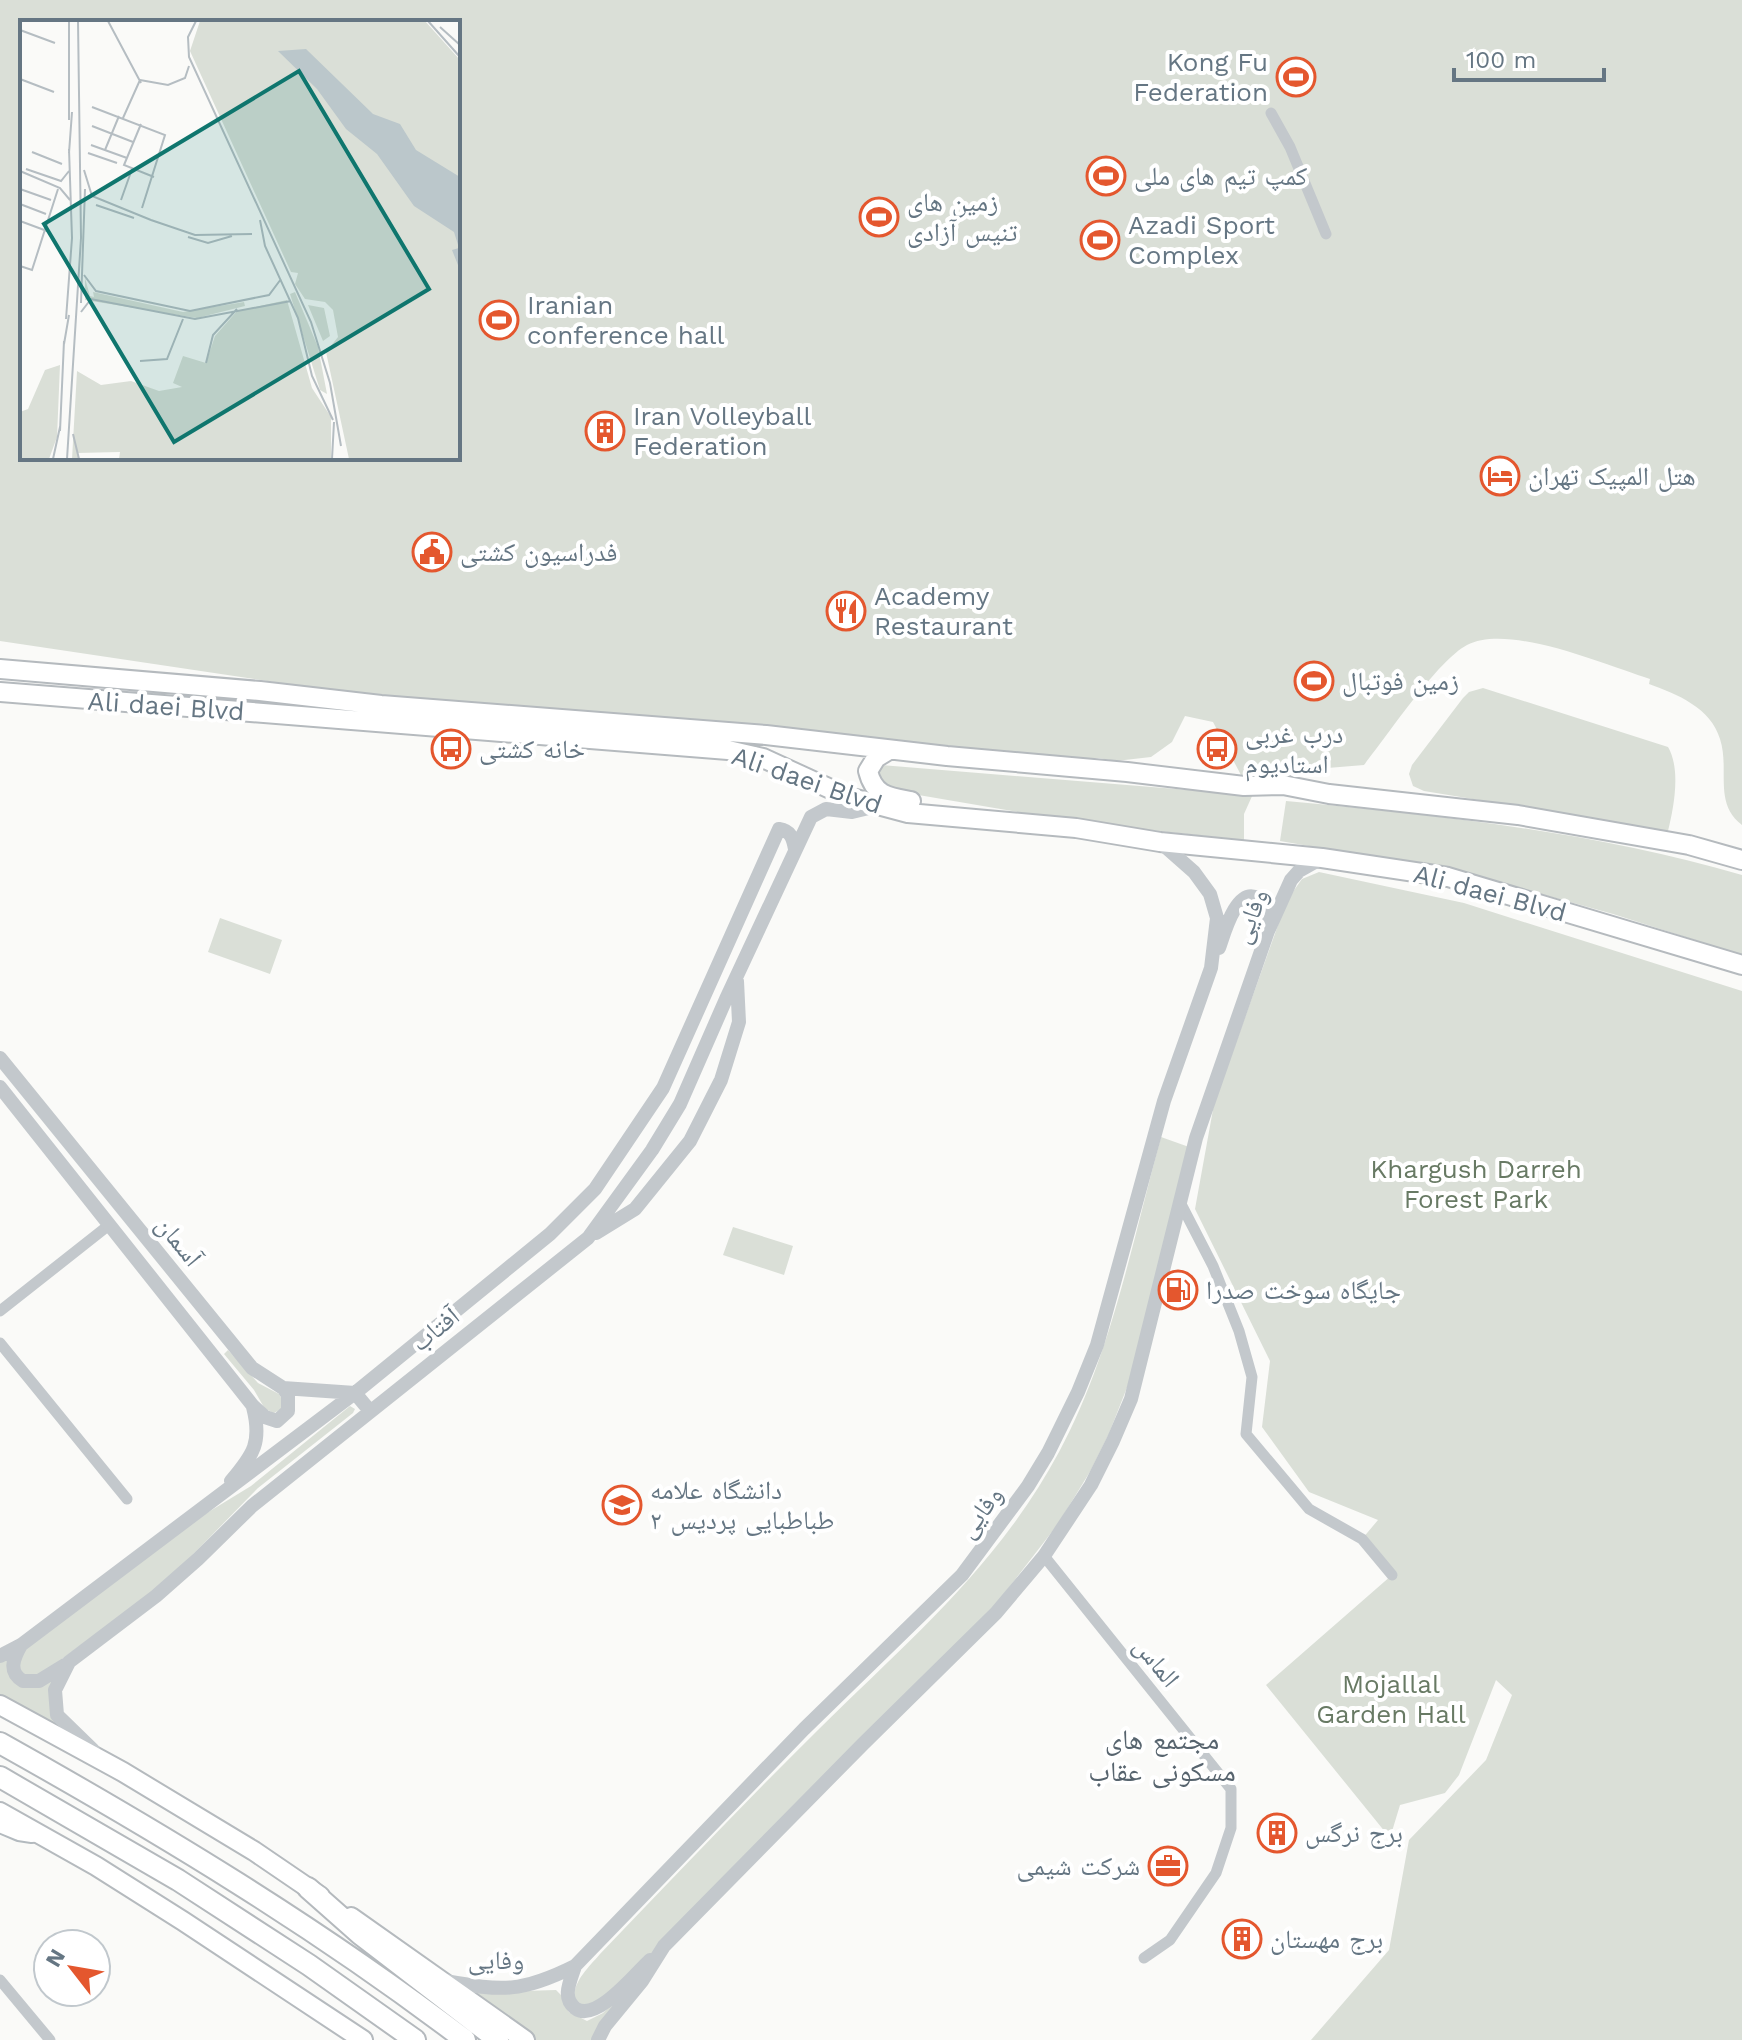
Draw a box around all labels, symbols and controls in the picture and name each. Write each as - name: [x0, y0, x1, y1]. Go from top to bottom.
- inset map: [20, 20, 460, 460]
- scale bar: [1454, 32, 1604, 82]
- text: 100 m: [1466, 46, 1536, 74]
- place label: Kong Fu Federation: [1133, 47, 1268, 107]
- sports icon: Kong Fu Federation: [1275, 56, 1317, 98]
- sports icon: کمپ تیم های ملی: [1085, 155, 1127, 197]
- place label: کمپ تیم های ملی: [1134, 161, 1308, 193]
- place label: زمین های تنیس آزادی: [907, 187, 1018, 248]
- sports icon: زمین های تنیس آزادی: [858, 196, 900, 238]
- place label: Azadi Sport Complex: [1128, 210, 1275, 270]
- sports icon: Azadi Sport Complex: [1079, 219, 1121, 261]
- place label: Iranian conference hall: [527, 290, 724, 350]
- sports icon: Iranian conference hall: [478, 299, 520, 341]
- place label: Iran Volleyball Federation: [633, 401, 812, 461]
- building icon: Iran Volleyball Federation: [584, 410, 626, 452]
- hotel icon: هتل المپیک تهران: [1479, 455, 1521, 497]
- place label: هتل المپیک تهران: [1528, 461, 1696, 492]
- public building icon: فدراسیون کشتی: [411, 531, 453, 573]
- place label: فدراسیون کشتی: [460, 537, 617, 568]
- place label: Academy Restaurant: [874, 581, 1013, 641]
- restaurant icon: Academy Restaurant: [825, 590, 867, 632]
- sports icon: زمین فوتبال: [1293, 660, 1335, 702]
- place label: زمین فوتبال: [1342, 666, 1459, 697]
- street label: Ali daei Blvd: [87, 686, 245, 726]
- place label: درب غربی استادیوم: [1245, 719, 1343, 782]
- bus stop icon: خانه کشتی: [430, 728, 472, 770]
- bus stop icon: درب غربی استادیوم: [1196, 728, 1238, 770]
- place label: خانه کشتی: [479, 734, 585, 765]
- street label: Ali daei Blvd: [728, 740, 886, 820]
- street label: Ali daei Blvd: [1410, 858, 1570, 928]
- street label: وفایی: [1226, 884, 1275, 948]
- park label: Khargush Darreh Forest Park: [1370, 1154, 1582, 1214]
- street label: آسمان: [149, 1210, 209, 1274]
- fuel station icon: جایگاه سوخت صدرا: [1157, 1269, 1199, 1311]
- place label: جایگاه سوخت صدرا: [1206, 1275, 1401, 1305]
- street label: آفتاب: [405, 1300, 466, 1357]
- place label: دانشگاه علامه طباطبایی پردیس ۲: [650, 1475, 834, 1536]
- street label: وفایی: [951, 1480, 1010, 1544]
- school or university icon: دانشگاه علامه طباطبایی پردیس ۲: [601, 1484, 643, 1526]
- street label: الماس: [1127, 1631, 1186, 1694]
- park label: Mojallal Garden Hall: [1316, 1669, 1466, 1729]
- district label: مجتمع های مسکونی عقاب: [1088, 1723, 1236, 1789]
- building icon: برج نرگس: [1256, 1812, 1298, 1854]
- place label: برج نرگس: [1305, 1818, 1403, 1849]
- office icon: شرکت شیمی: [1147, 1845, 1189, 1887]
- place label: شرکت شیمی: [1016, 1851, 1140, 1882]
- building icon: برج مهستان: [1221, 1918, 1263, 1960]
- place label: برج مهستان: [1270, 1924, 1383, 1955]
- north arrow: [32, 1928, 112, 2008]
- text: N: [40, 1945, 70, 1971]
- street label: وفایی: [467, 1945, 524, 1976]

